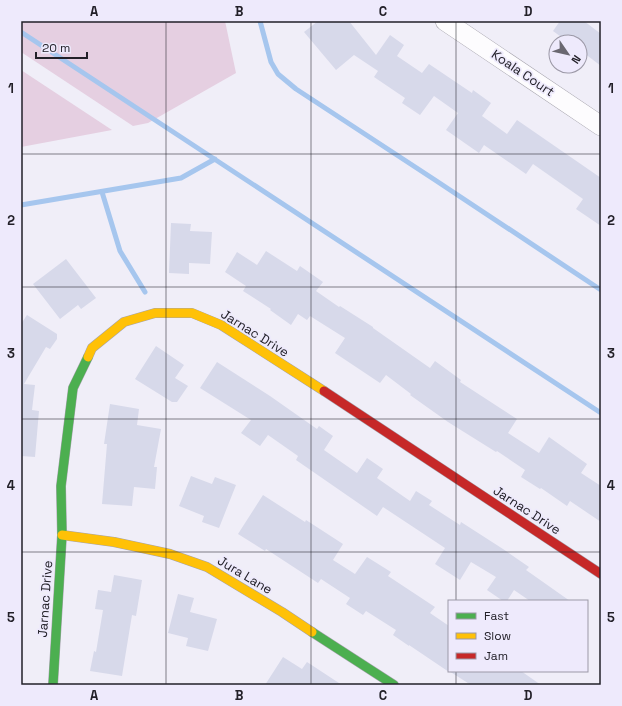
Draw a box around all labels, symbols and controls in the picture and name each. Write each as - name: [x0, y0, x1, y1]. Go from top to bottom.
- text: A: [90, 3, 99, 20]
- text: B: [235, 3, 244, 20]
- text: C: [379, 3, 387, 20]
- text: D: [524, 3, 533, 20]
- scale bar: [36, 34, 87, 60]
- north arrow: [548, 34, 588, 74]
- text: 20 m: [42, 40, 70, 56]
- street label: Koala Court: [488, 46, 558, 100]
- text: N: [568, 53, 584, 67]
- text: 1: [8, 80, 14, 97]
- text: 1: [608, 80, 614, 97]
- text: 2: [7, 212, 15, 229]
- text: 2: [607, 212, 615, 229]
- street label: Jarnac Drive: [218, 305, 292, 361]
- text: 3: [7, 345, 15, 362]
- text: 3: [607, 345, 615, 362]
- text: 4: [7, 477, 15, 494]
- text: 4: [607, 477, 615, 494]
- street label: Jarnac Drive: [490, 482, 564, 538]
- street label: Jura Lane: [214, 552, 276, 598]
- street label: Jarnac Drive: [34, 560, 56, 638]
- legend: [448, 600, 588, 672]
- text: Fast: [484, 608, 509, 624]
- text: 5: [7, 609, 15, 626]
- text: 5: [607, 609, 615, 626]
- text: Slow: [484, 628, 511, 644]
- text: Jam: [484, 648, 508, 664]
- text: A: [90, 687, 99, 704]
- text: B: [235, 687, 244, 704]
- text: C: [379, 687, 387, 704]
- text: D: [524, 687, 533, 704]

